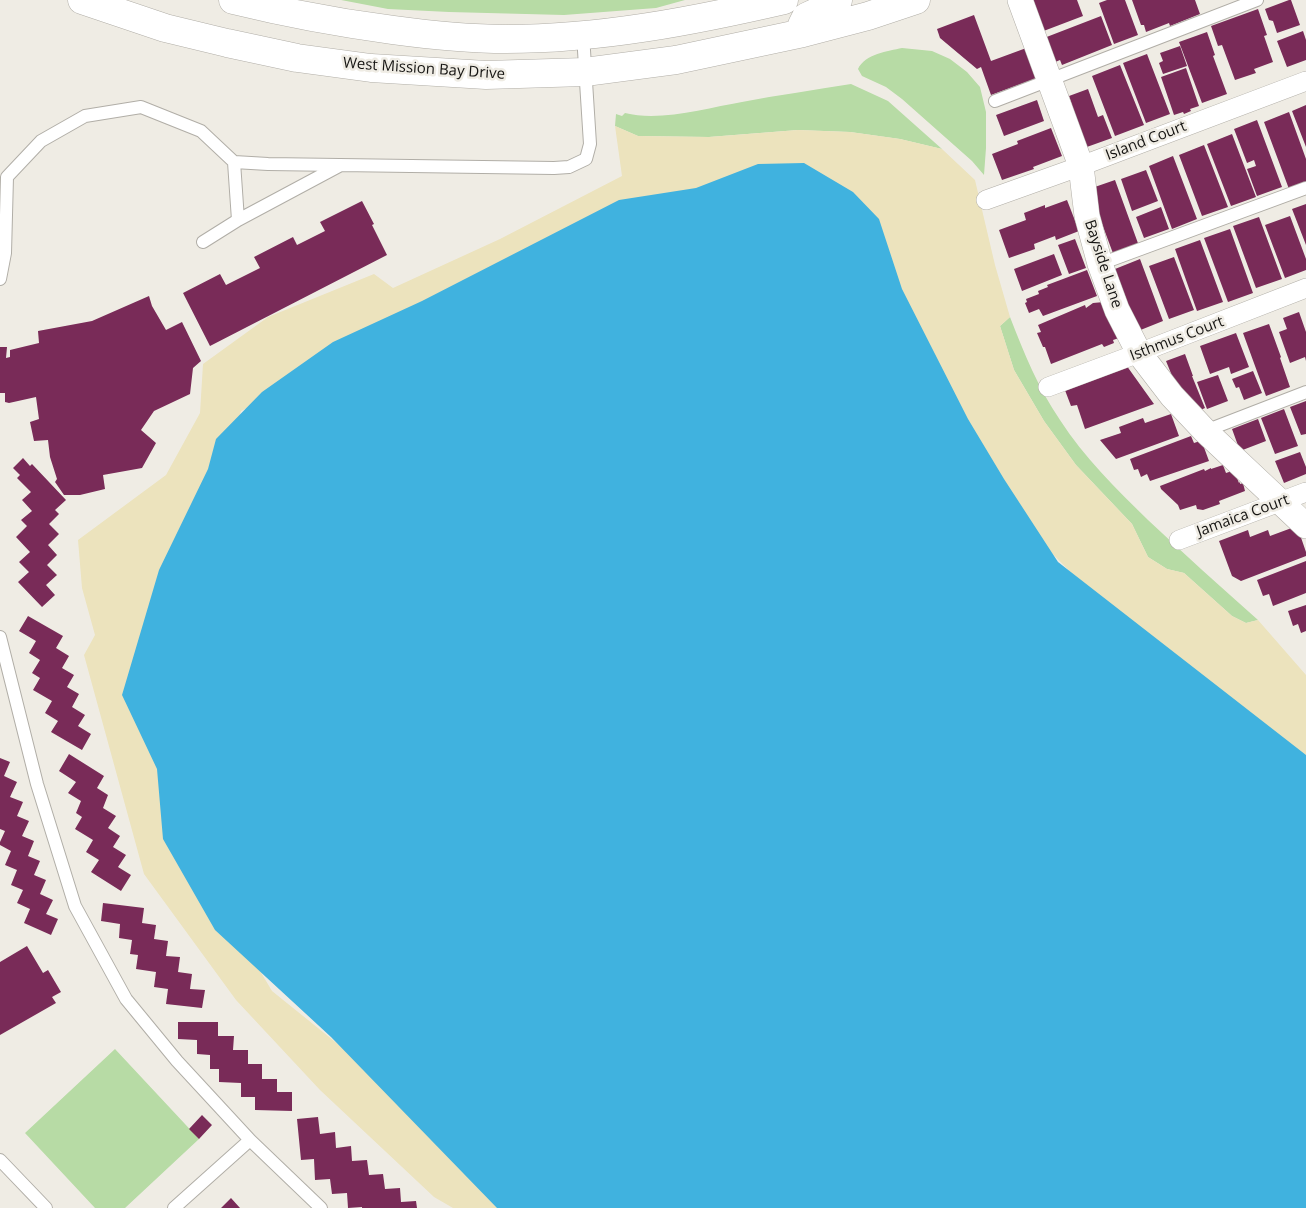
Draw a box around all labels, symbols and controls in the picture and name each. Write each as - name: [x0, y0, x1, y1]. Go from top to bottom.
- street label: West Mission Bay Drive: [342, 54, 506, 84]
- street label: Island Court: [1103, 117, 1189, 165]
- street label: Bayside Lane: [1080, 218, 1126, 310]
- street label: Isthmus Court: [1127, 313, 1227, 365]
- street label: Jamaica Court: [1194, 491, 1292, 541]

